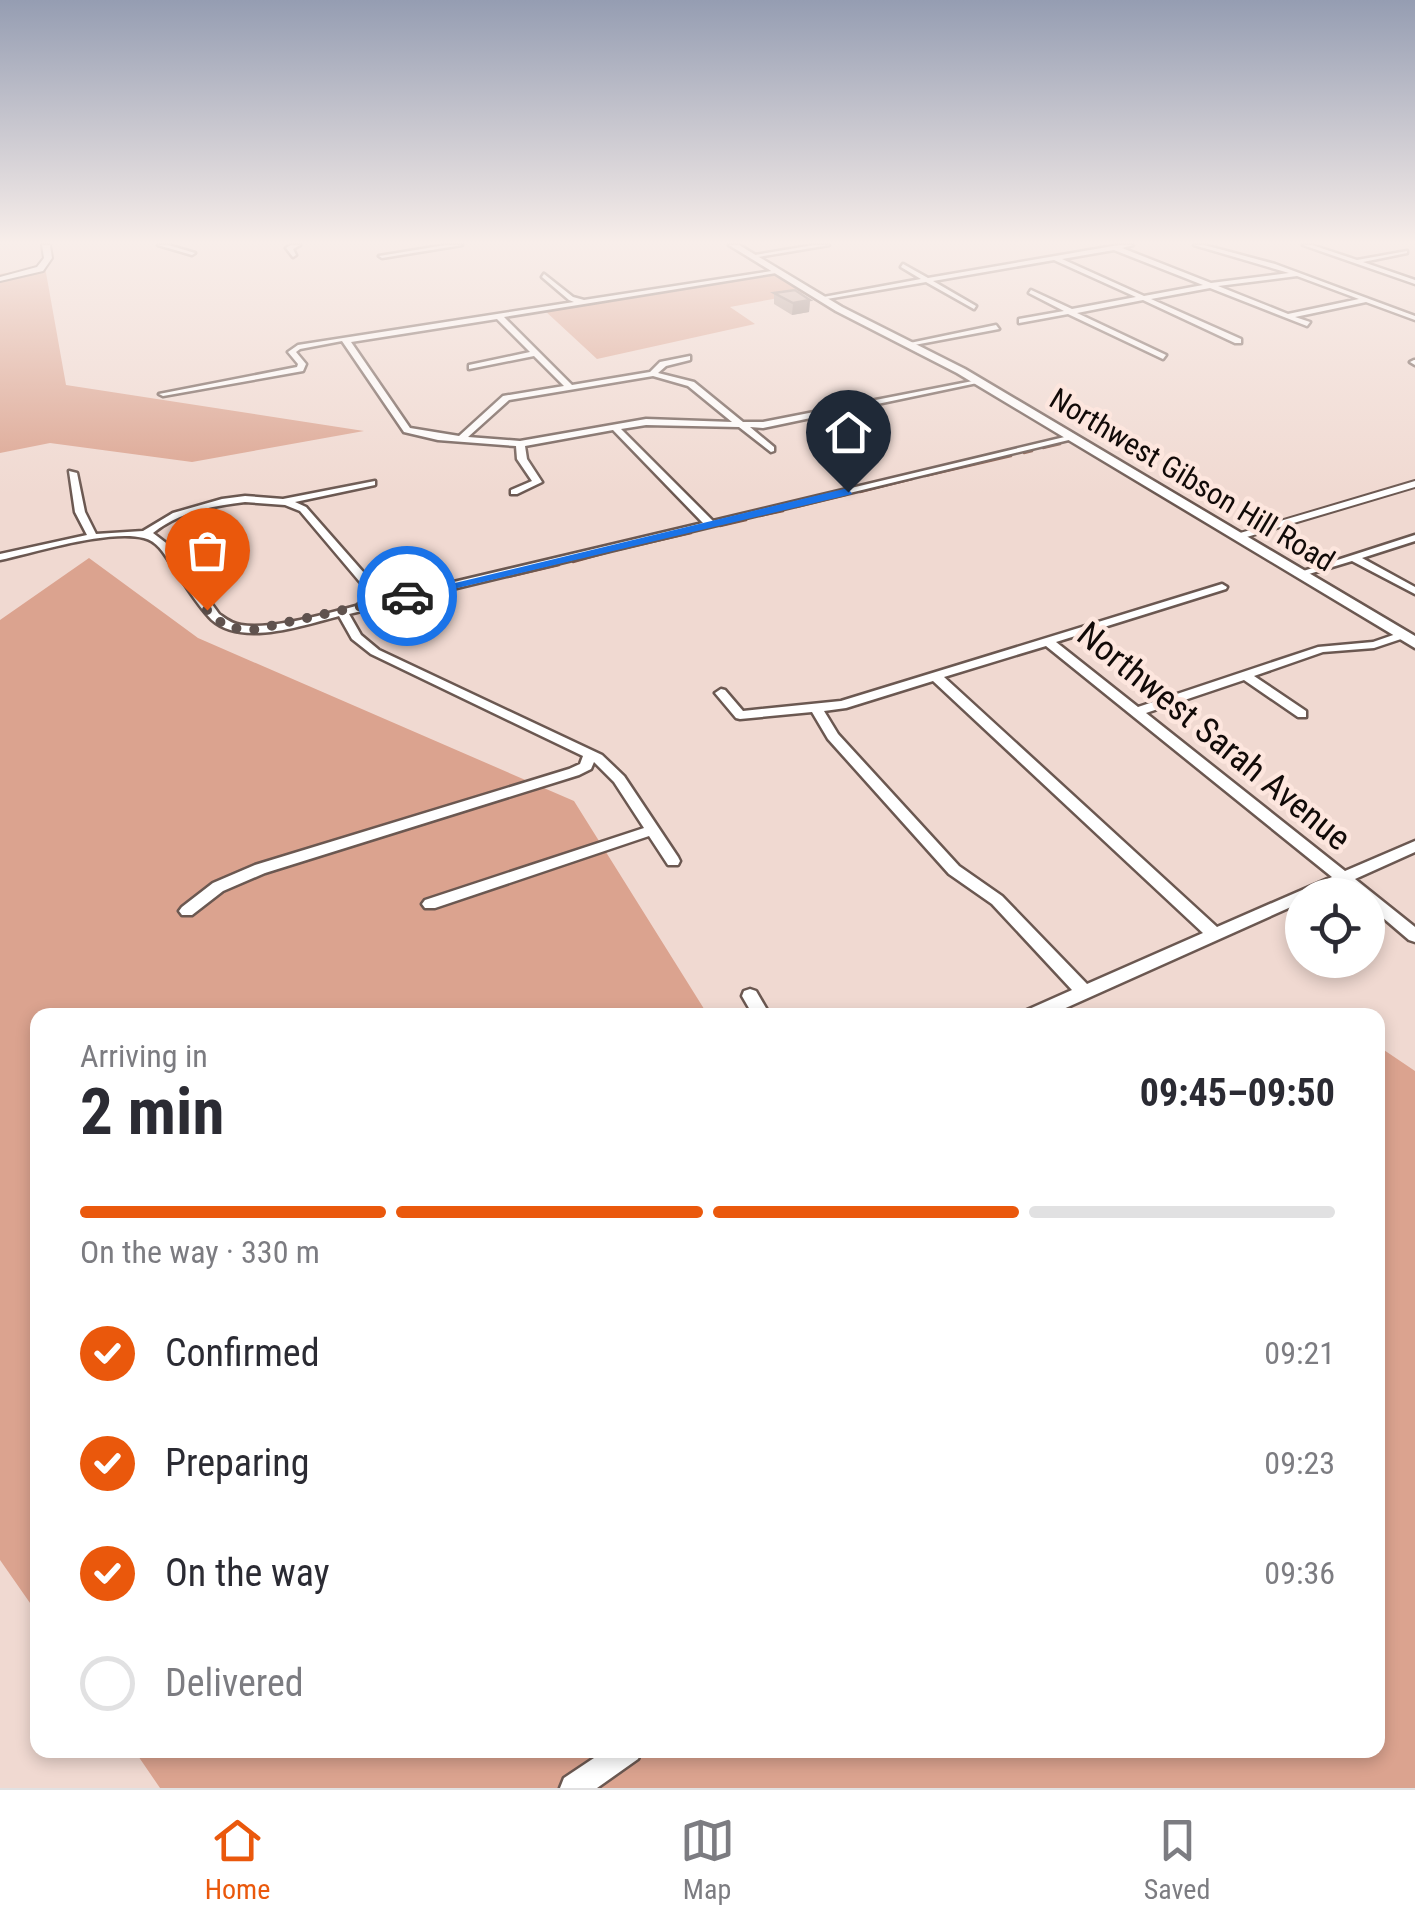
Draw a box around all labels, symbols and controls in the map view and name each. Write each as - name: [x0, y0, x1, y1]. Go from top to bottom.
- street label: Northwest Gibson Hill Road: [1044, 381, 1341, 578]
- pin: [806, 390, 891, 493]
- icon: home: [821, 405, 876, 460]
- pin: [165, 508, 250, 611]
- icon: bag: [180, 523, 235, 578]
- courier: [357, 546, 457, 646]
- icon: car: [380, 569, 435, 624]
- street label: Northwest Sarah Avenue: [1069, 614, 1358, 859]
- map controls: [1285, 878, 1385, 978]
- button: locate: [1285, 878, 1385, 978]
- text: Arriving in: [80, 1037, 208, 1075]
- text: 09:45–09:50: [1140, 1071, 1335, 1115]
- text: 2 min: [80, 1074, 224, 1150]
- text: On the way · 330 m: [80, 1233, 320, 1271]
- icon: check: [80, 1326, 135, 1381]
- text: Confirmed: [165, 1331, 320, 1375]
- text: 09:21: [1264, 1334, 1335, 1372]
- icon: check: [80, 1436, 135, 1491]
- text: Preparing: [165, 1441, 310, 1485]
- text: 09:23: [1264, 1444, 1335, 1482]
- icon: check: [80, 1546, 135, 1601]
- text: On the way: [165, 1551, 330, 1595]
- text: 09:36: [1264, 1554, 1335, 1592]
- text: Delivered: [165, 1661, 304, 1705]
- tab: Home: [205, 1813, 270, 1906]
- tab: Map: [680, 1813, 735, 1906]
- tab: Saved: [1144, 1813, 1210, 1906]

